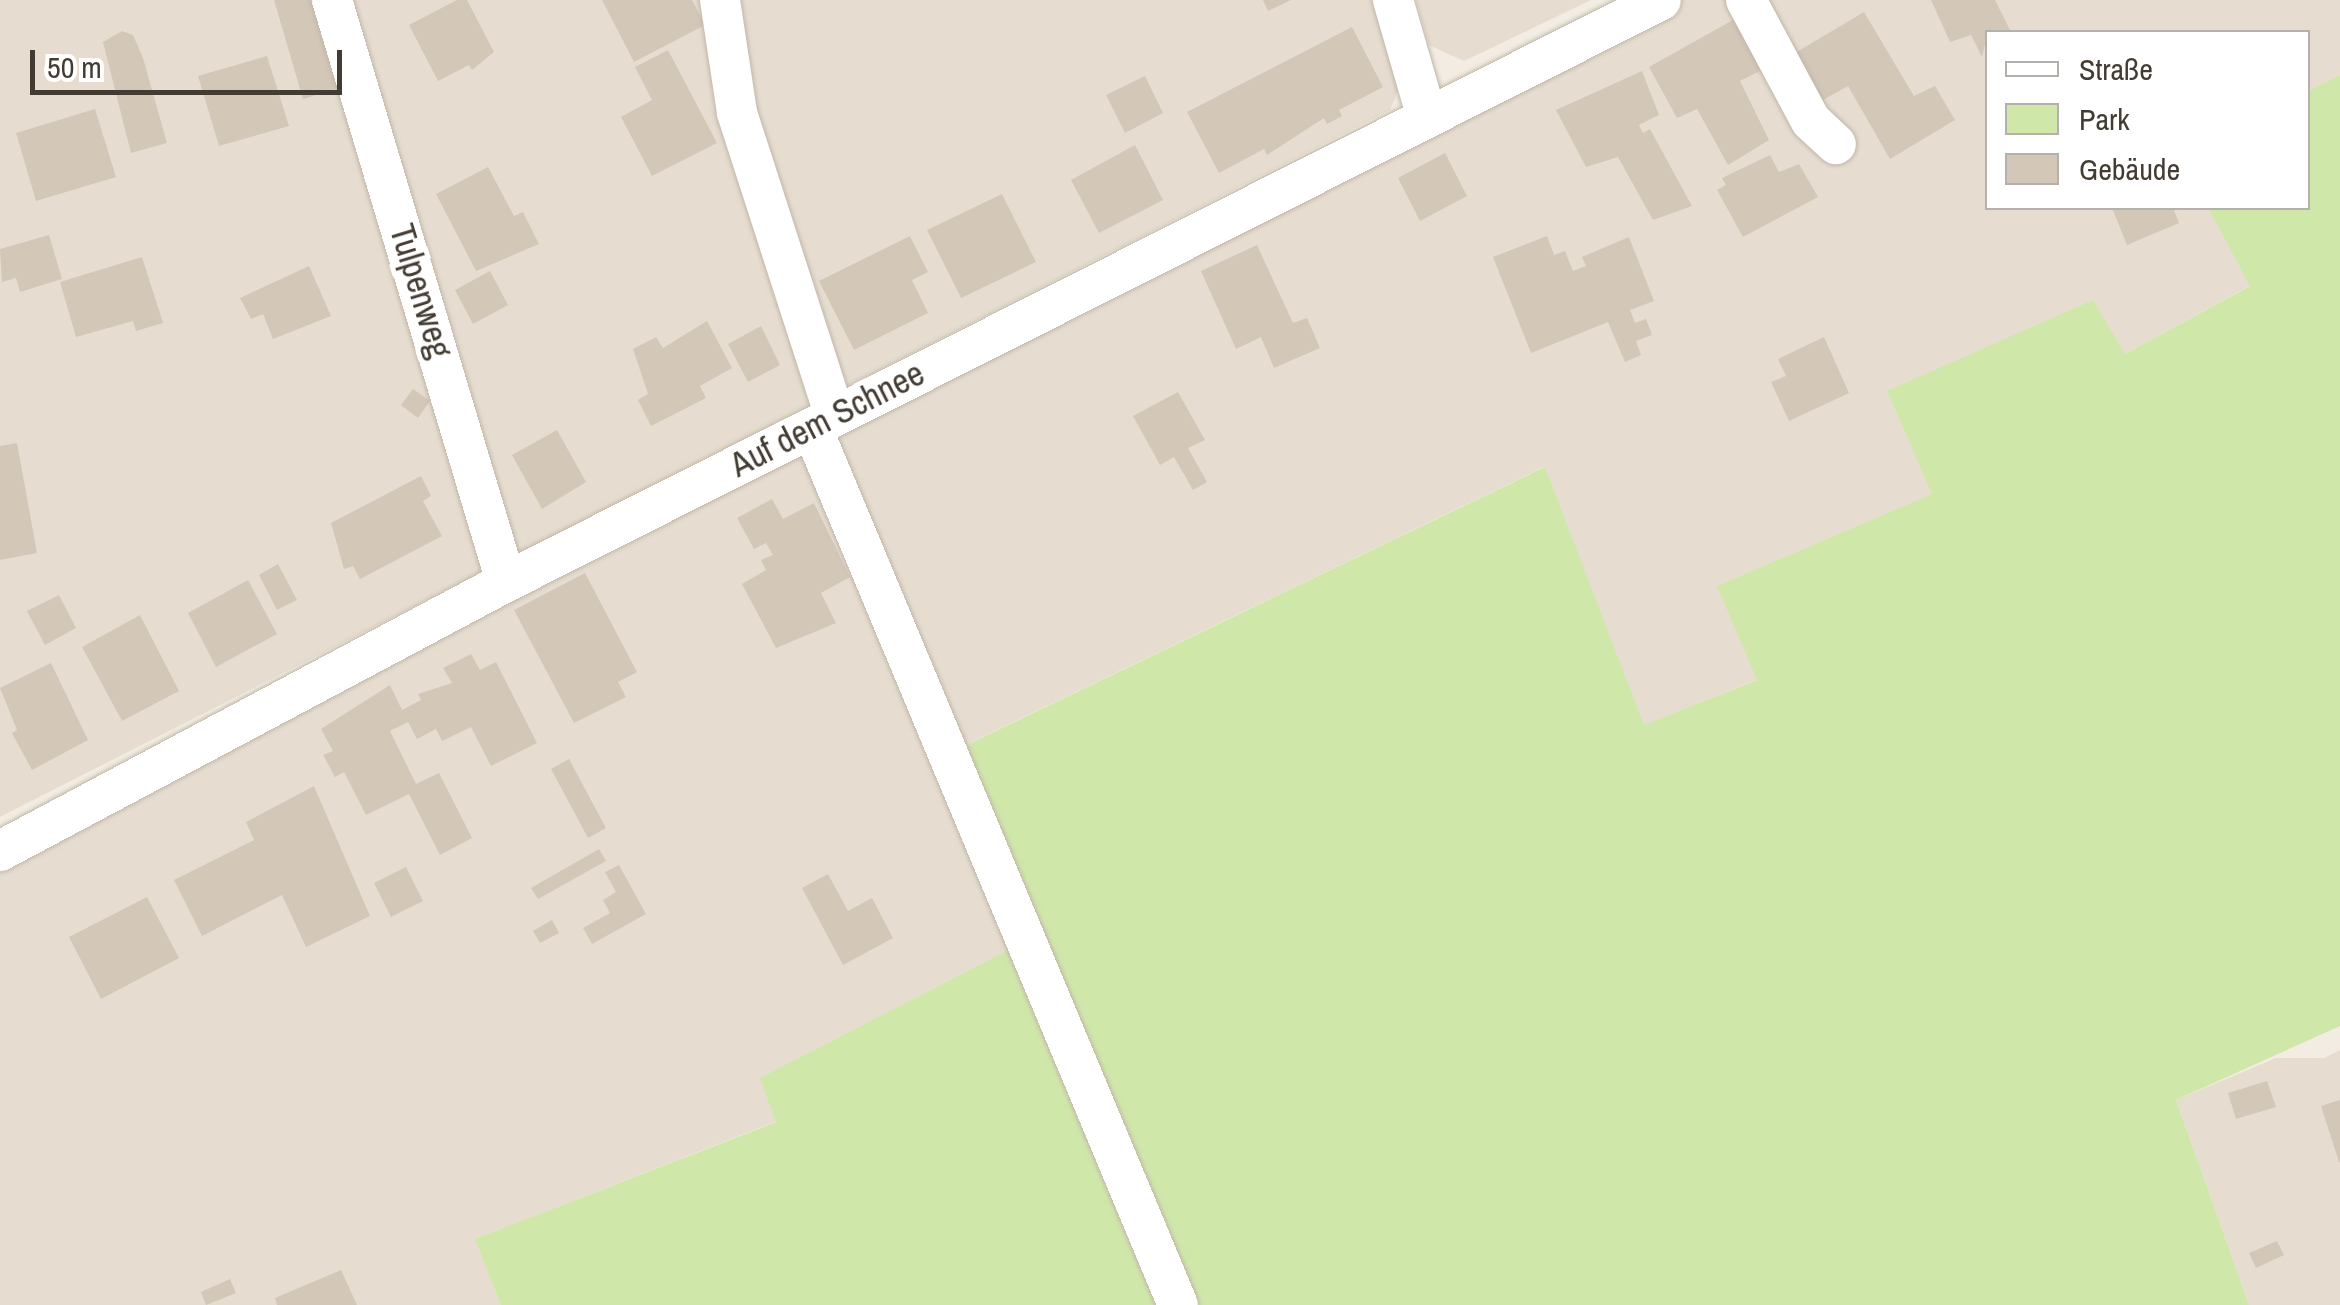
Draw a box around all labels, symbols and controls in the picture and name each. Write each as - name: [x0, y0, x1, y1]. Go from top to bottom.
- scale bar: [35, 30, 348, 92]
- legend: [1985, 30, 2310, 210]
- text: 50 m: [47, 47, 102, 87]
- text: Straße: [2079, 49, 2153, 89]
- text: Park: [2079, 99, 2130, 139]
- text: Gebäude: [2079, 149, 2180, 189]
- street label: Tulpenweg: [381, 219, 461, 363]
- street label: Auf dem Schnee: [723, 352, 931, 486]

